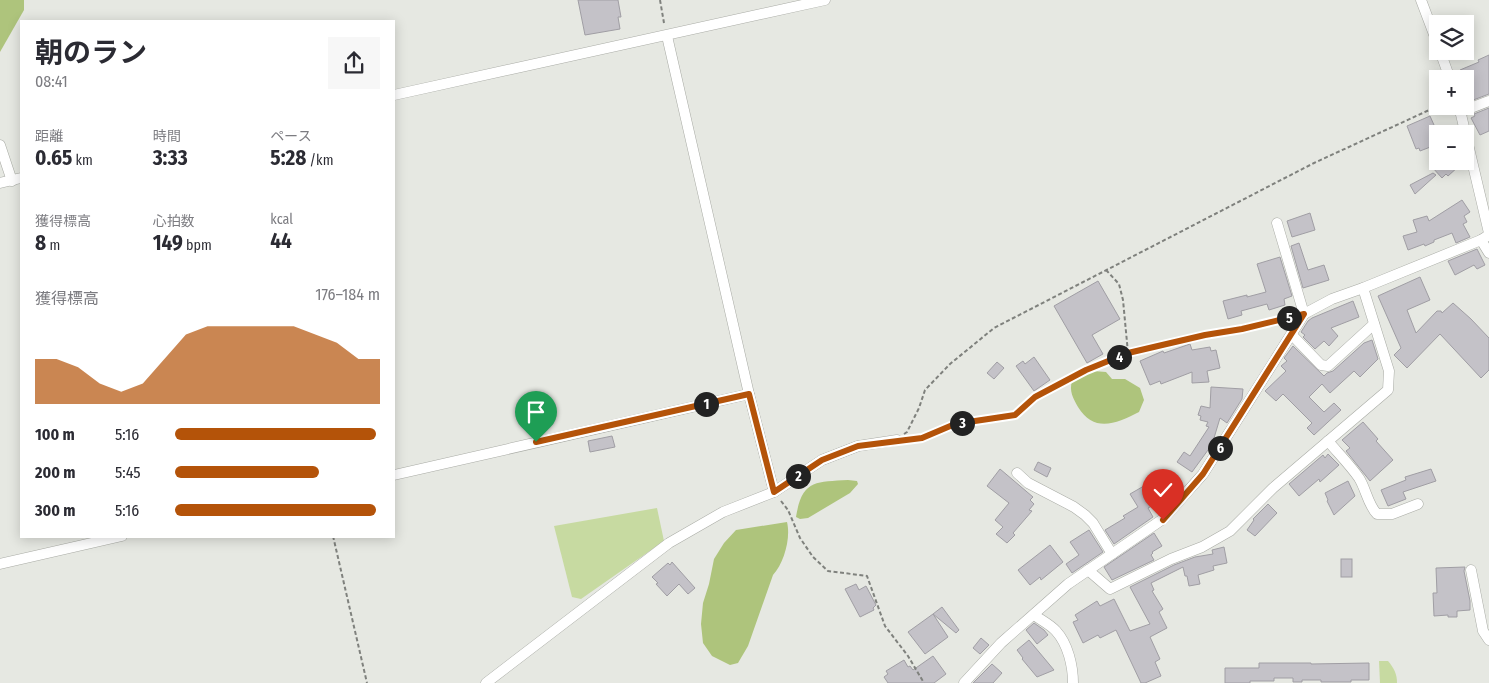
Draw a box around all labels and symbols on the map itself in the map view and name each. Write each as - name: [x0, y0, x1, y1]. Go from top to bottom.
- pin: 5: [1276, 306, 1302, 330]
- pin: 4: [1106, 344, 1132, 370]
- pin: [515, 391, 557, 442]
- pin: 1: [694, 392, 718, 416]
- pin: 3: [950, 410, 974, 436]
- pin: 6: [1208, 436, 1232, 460]
- pin: 2: [786, 464, 810, 488]
- pin: [1142, 469, 1184, 520]

